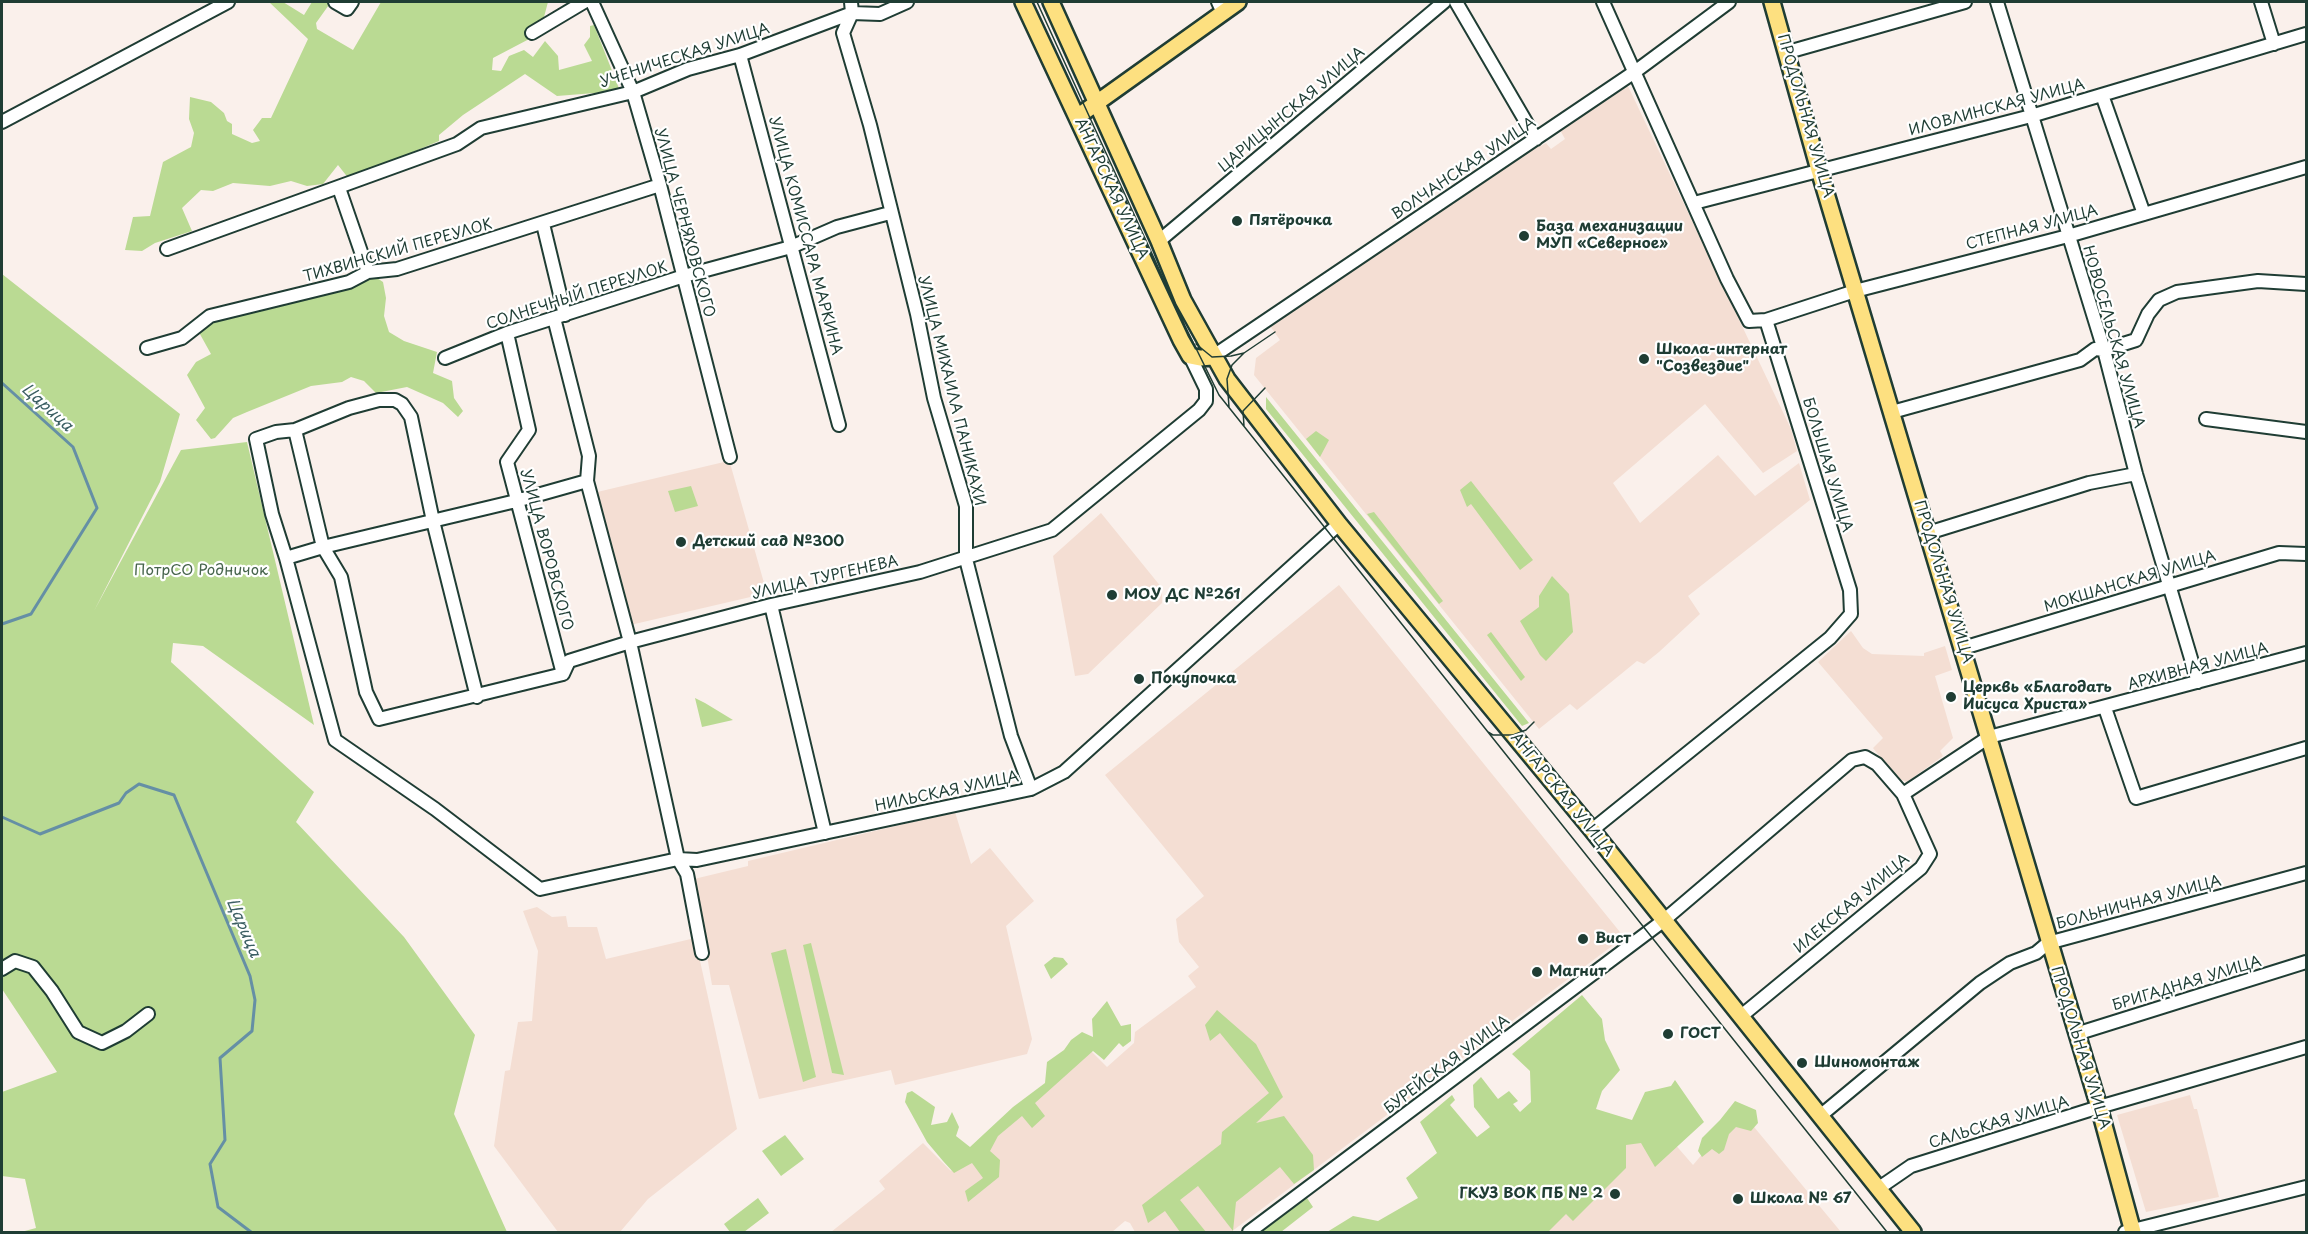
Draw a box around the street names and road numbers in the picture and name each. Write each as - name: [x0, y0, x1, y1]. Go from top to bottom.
- street label: УЧЕНИЧЕСКАЯ УЛИЦА: [598, 20, 772, 92]
- street label: ПРОДОЛЬНАЯ УЛИЦА: [1773, 32, 1837, 200]
- street label: ЦАРИЦЫНСКАЯ УЛИЦА: [1215, 44, 1369, 176]
- street label: ИЛОВЛИНСКАЯ УЛИЦА: [1907, 76, 2087, 140]
- street label: ВОЛЧАНСКАЯ УЛИЦА: [1389, 114, 1539, 224]
- street label: УЛИЦА КОМИССАРА МАРКИНА: [764, 115, 846, 357]
- street label: АНГАРСКАЯ УЛИЦА: [1070, 115, 1152, 263]
- street label: УЛИЦА ЧЕРНЯХОВСКОГО: [650, 126, 718, 320]
- street label: СТЕПНАЯ УЛИЦА: [1964, 202, 2100, 254]
- street label: ТИХВИНСКИЙ ПЕРЕУЛОК: [302, 215, 494, 287]
- street label: НОВОСЕЛЬСКАЯ УЛИЦА: [2078, 244, 2148, 430]
- street label: СОЛНЕЧНЫЙ ПЕРЕУЛОК: [484, 258, 670, 334]
- street label: УЛИЦА МИХАИЛА ПАНИКАХИ: [914, 274, 988, 508]
- street label: БОЛЬШАЯ УЛИЦА: [1798, 396, 1856, 534]
- street label: УЛИЦА ВОРОВСКОГО: [516, 467, 576, 633]
- street label: ПРОДОЛЬНАЯ УЛИЦА: [1910, 498, 1976, 666]
- street label: МОКШАНСКАЯ УЛИЦА: [2042, 547, 2218, 617]
- street label: УЛИЦА ТУРГЕНЕВА: [750, 552, 900, 604]
- street label: АРХИВНАЯ УЛИЦА: [2126, 640, 2270, 694]
- street label: АНГАРСКАЯ УЛИЦА: [1507, 729, 1617, 861]
- street label: НИЛЬСКАЯ УЛИЦА: [873, 768, 1021, 816]
- street label: ИЛЕКСКАЯ УЛИЦА: [1791, 850, 1913, 958]
- street label: БОЛЬНИЧНАЯ УЛИЦА: [2055, 872, 2223, 934]
- street label: БРИГАДНАЯ УЛИЦА: [2110, 953, 2264, 1015]
- street label: ПРОДОЛЬНАЯ УЛИЦА: [2047, 964, 2113, 1132]
- street label: БУРЕЙСКАЯ УЛИЦА: [1381, 1012, 1513, 1118]
- street label: САЛЬСКАЯ УЛИЦА: [1927, 1093, 2071, 1153]

